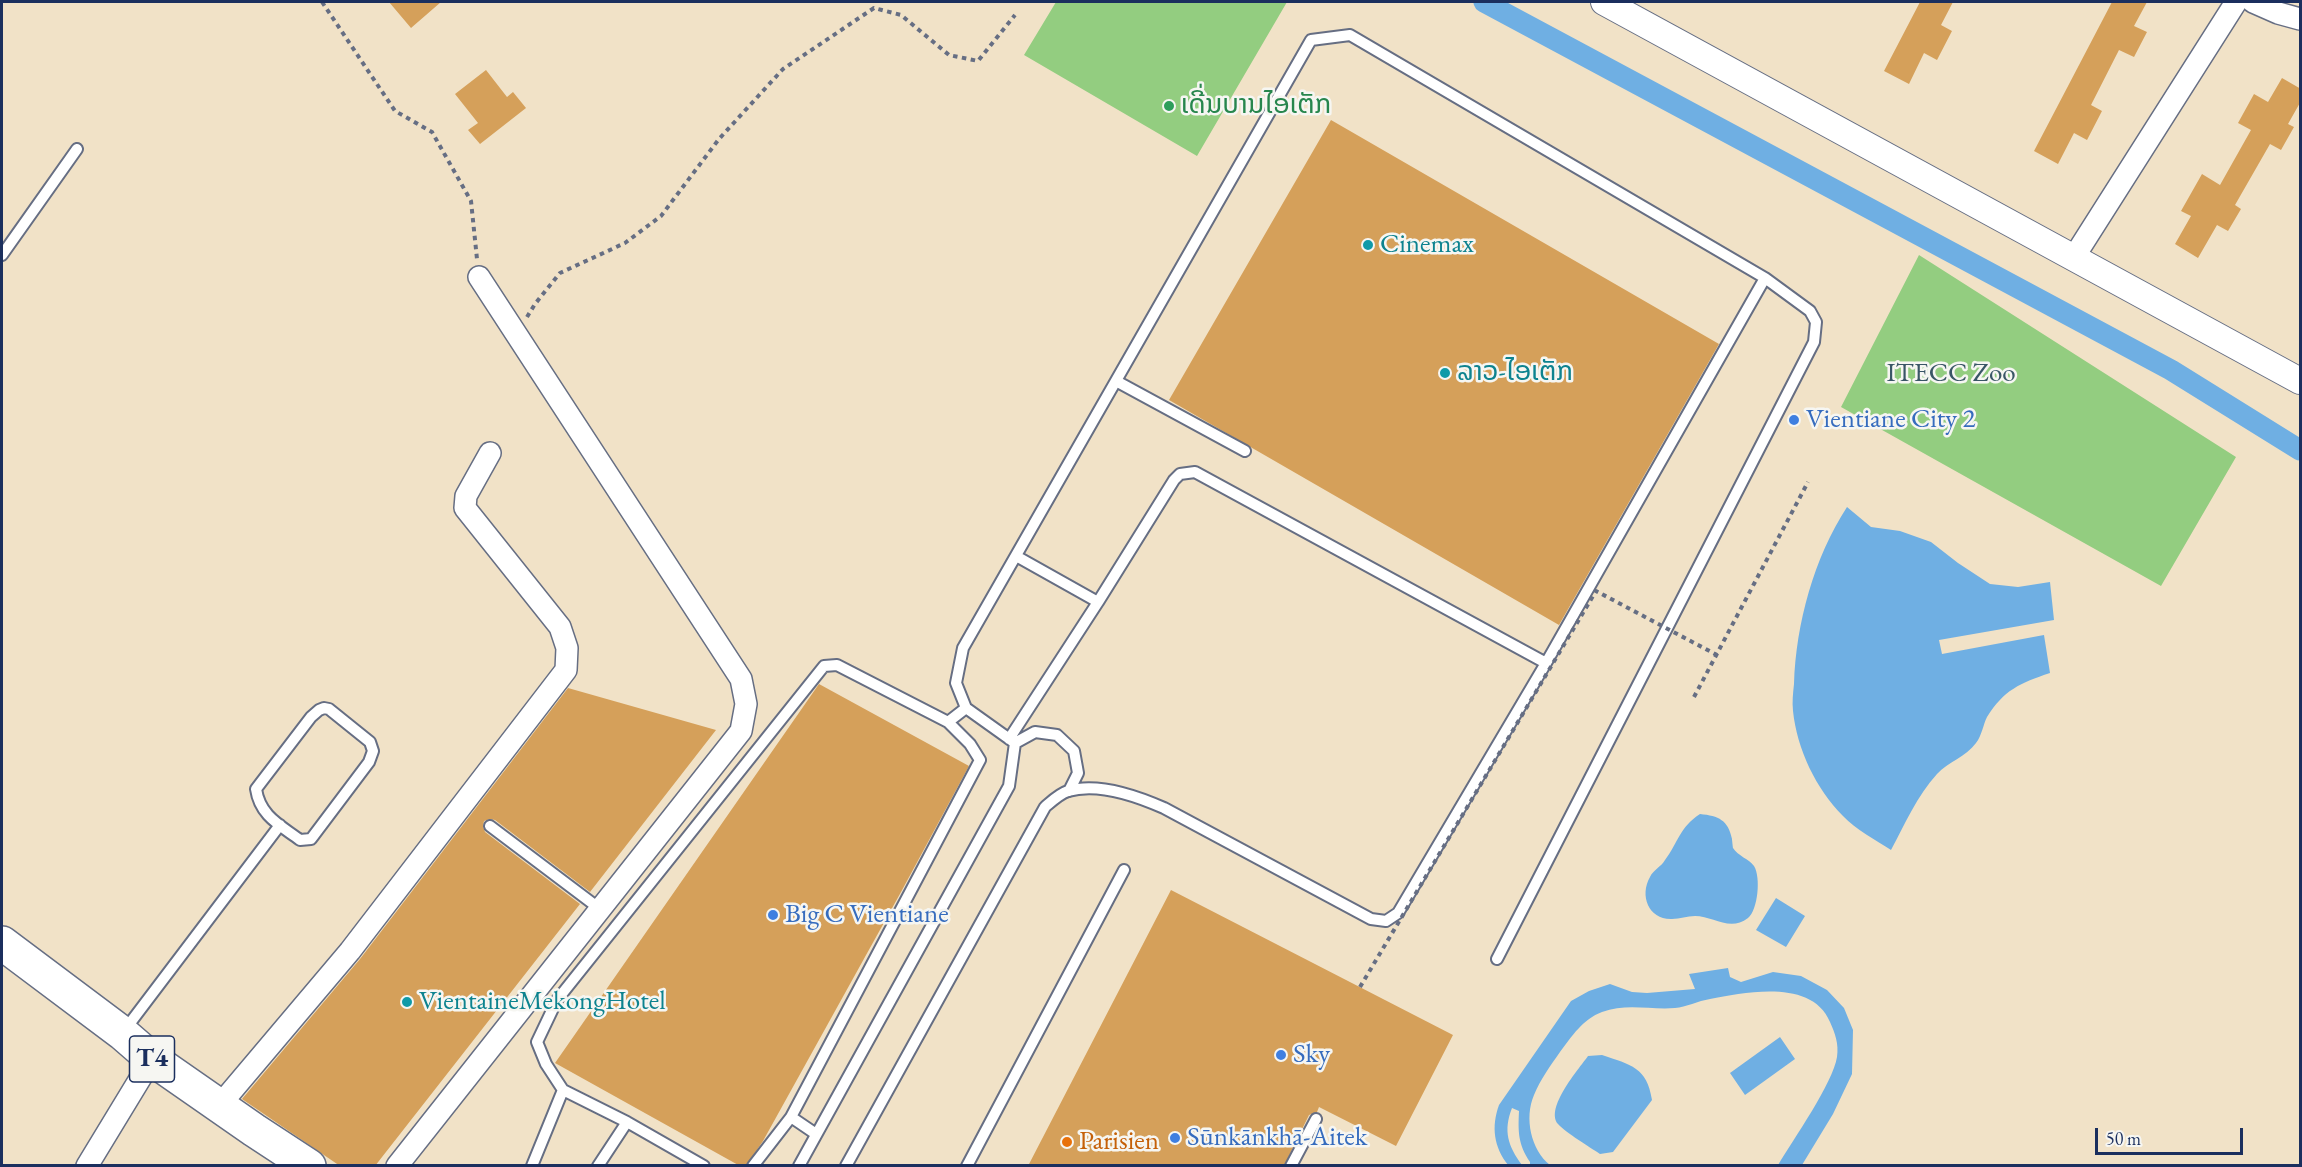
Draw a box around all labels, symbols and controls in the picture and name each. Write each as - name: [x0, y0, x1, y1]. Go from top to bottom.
- place label: ເດີ່ນບານໄອເຕັກ: [1181, 90, 1331, 122]
- marker: ເດີ່ນບານໄອເຕັກ: [1162, 99, 1176, 113]
- place label: Cinemax: [1380, 229, 1474, 261]
- marker: Cinemax: [1361, 238, 1375, 252]
- place label: ລາວ-ໄອເຕັກ: [1457, 357, 1573, 389]
- park label: ITECC Zoo: [1886, 358, 2016, 390]
- marker: ລາວ-ໄອເຕັກ: [1438, 366, 1452, 380]
- place label: Vientiane City 2: [1806, 404, 1976, 436]
- marker: Vientiane City 2: [1787, 413, 1801, 427]
- place label: Big C Vientiane: [785, 899, 949, 931]
- marker: Big C Vientiane: [766, 908, 780, 922]
- place label: VientaineMekongHotel: [419, 986, 666, 1018]
- marker: VientaineMekongHotel: [400, 995, 414, 1009]
- road number: T4: [130, 1036, 174, 1082]
- place label: Sky: [1293, 1039, 1330, 1071]
- marker: Sky: [1274, 1048, 1288, 1062]
- scale bar: [2098, 1116, 2246, 1154]
- place label: Sūnkānkhā-Aitek: [1187, 1122, 1367, 1154]
- place label: Parisien: [1079, 1126, 1159, 1158]
- text: 50 m: [2106, 1127, 2141, 1150]
- marker: Sūnkānkhā-Aitek: [1168, 1131, 1182, 1145]
- marker: Parisien: [1060, 1135, 1074, 1149]

